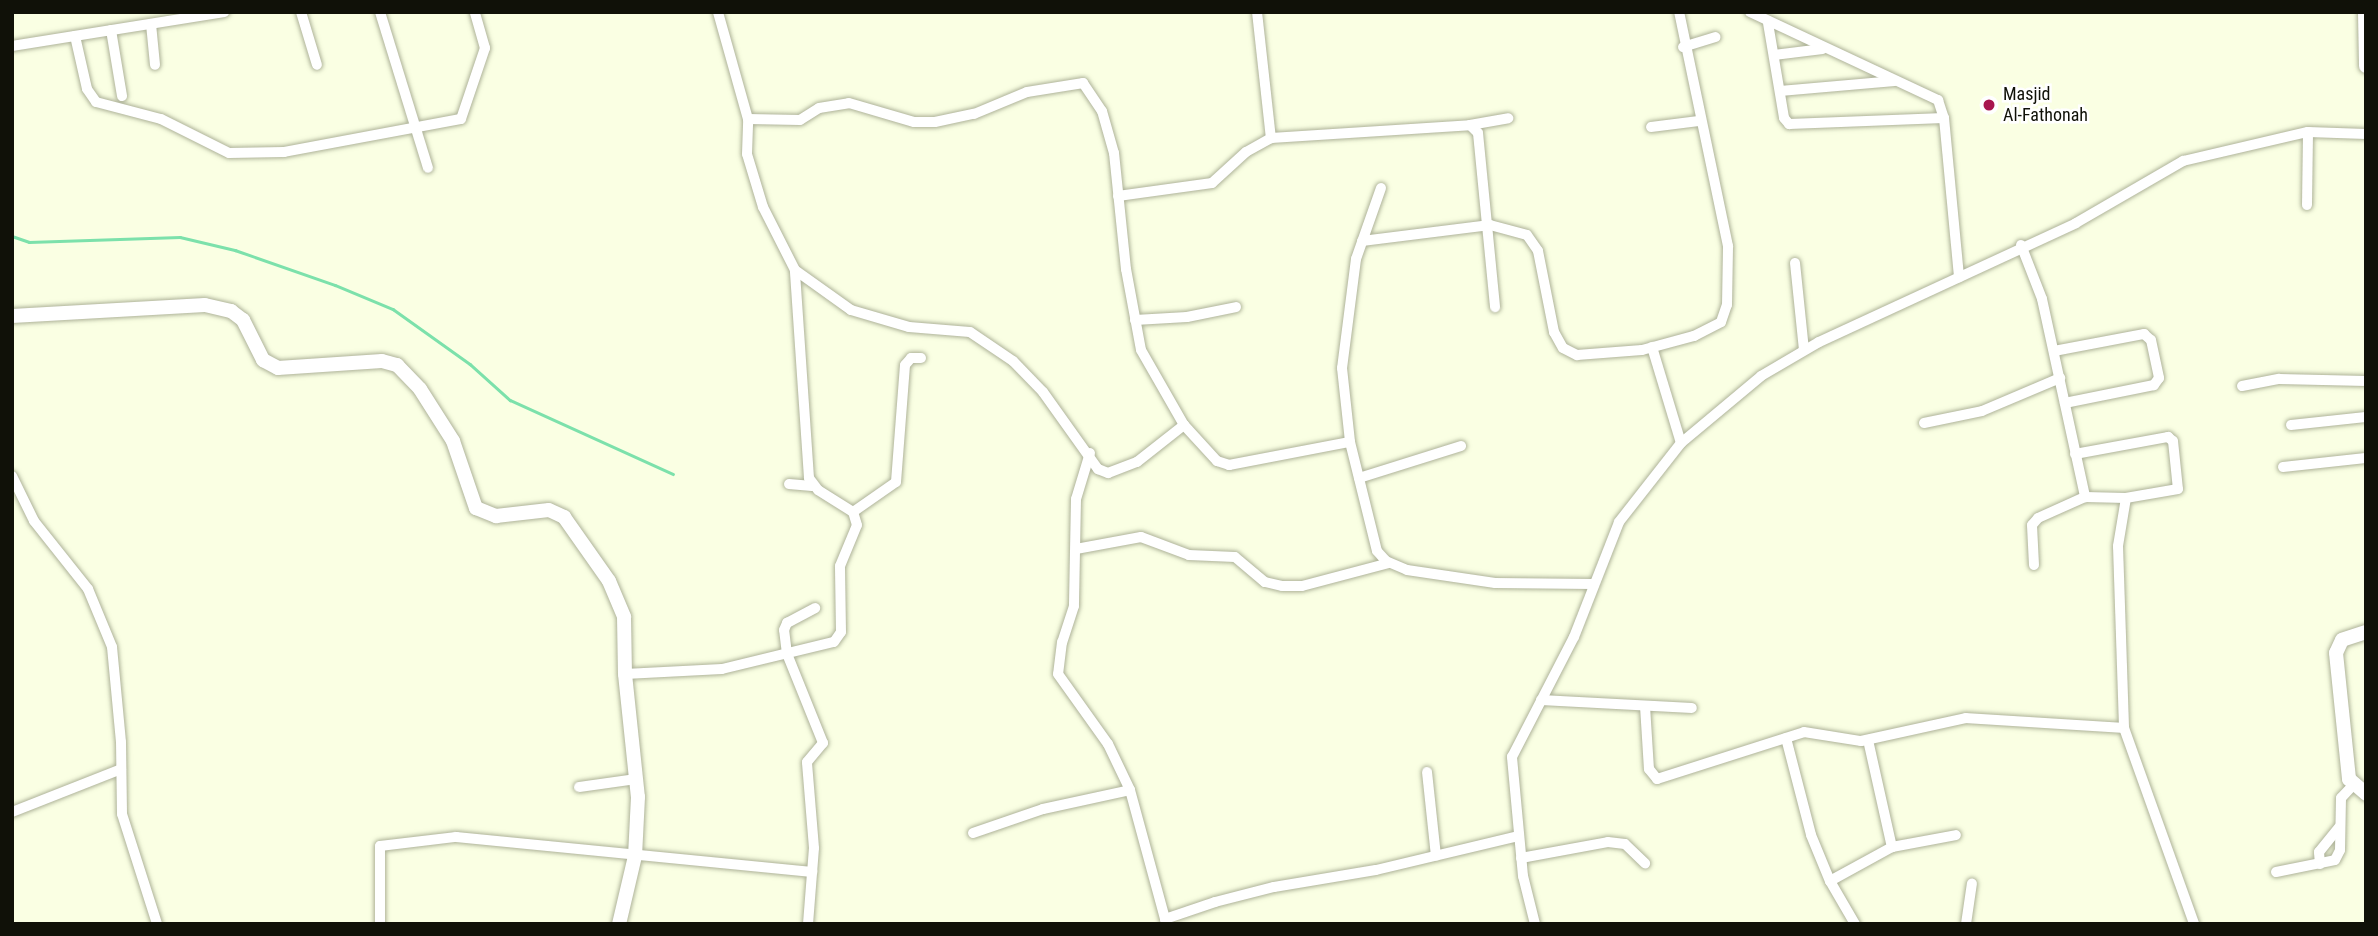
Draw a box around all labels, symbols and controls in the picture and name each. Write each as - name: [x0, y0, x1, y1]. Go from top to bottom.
- place label: Masjid Al-Fathonah: [2003, 84, 2088, 126]
- marker: Masjid Al-Fathonah: [1981, 97, 1997, 113]

